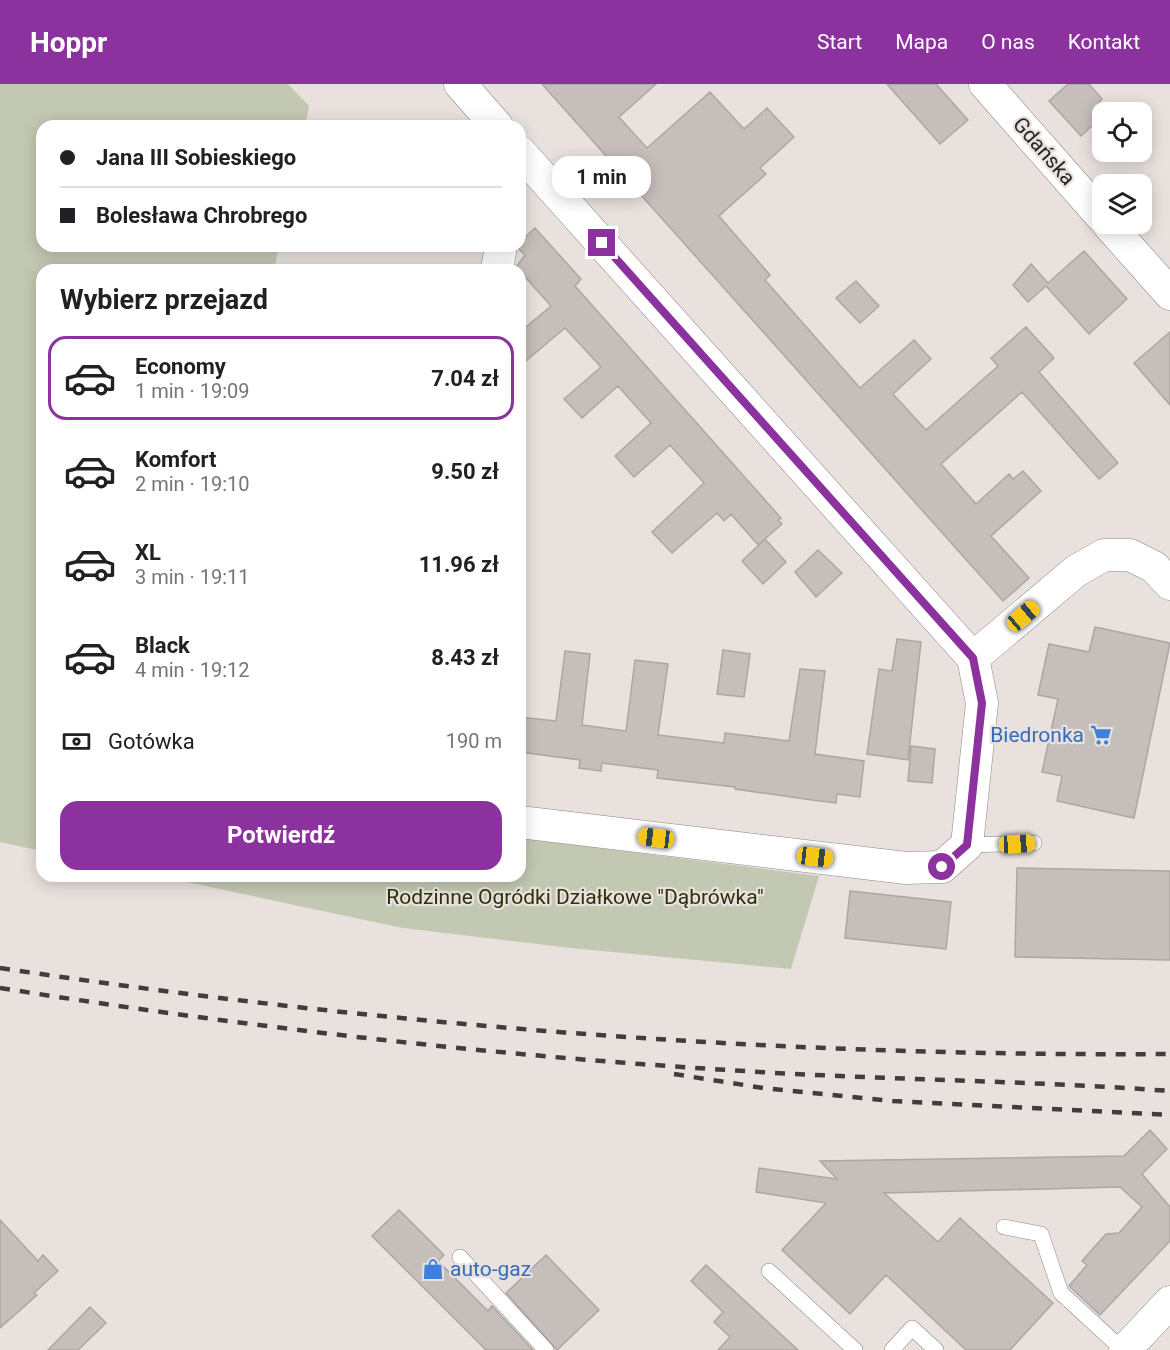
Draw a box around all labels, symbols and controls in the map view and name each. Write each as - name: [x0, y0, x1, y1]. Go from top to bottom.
- text: Hoppr: [30, 26, 107, 59]
- text: Start: [817, 30, 862, 54]
- text: Mapa: [895, 30, 948, 54]
- text: O nas: [981, 30, 1035, 54]
- text: Kontakt: [1068, 30, 1140, 54]
- map controls: [1092, 102, 1152, 234]
- button: locate: [1092, 102, 1152, 162]
- street label: Gdańska: [1008, 112, 1080, 190]
- text: Jana III Sobieskiego: [96, 145, 296, 170]
- callout: 1 min: [552, 156, 652, 198]
- text: 1 min: [576, 165, 627, 189]
- button: layers: [1092, 174, 1152, 234]
- text: Bolesława Chrobrego: [96, 203, 307, 228]
- route end: [588, 229, 615, 256]
- text: Wybierz przejazd: [60, 284, 268, 316]
- icon: car: [63, 351, 117, 405]
- text: Economy: [135, 354, 226, 379]
- text: 7.04 zł: [431, 366, 499, 391]
- text: 1 min · 19:09: [135, 379, 250, 403]
- icon: car: [63, 444, 117, 498]
- text: Komfort: [135, 447, 217, 472]
- text: 9.50 zł: [431, 459, 499, 484]
- text: 2 min · 19:10: [135, 472, 250, 496]
- icon: car: [63, 537, 117, 591]
- text: XL: [135, 540, 161, 565]
- text: 11.96 zł: [419, 552, 499, 577]
- text: 3 min · 19:11: [135, 565, 250, 589]
- car: [1003, 598, 1043, 634]
- icon: car: [63, 630, 117, 684]
- text: Black: [135, 633, 190, 658]
- text: 8.43 zł: [431, 645, 499, 670]
- text: 4 min · 19:12: [135, 658, 250, 682]
- place label: Biedronka: [990, 723, 1084, 747]
- supermarket icon: Biedronka: [1089, 723, 1113, 747]
- icon: cash: [60, 725, 93, 758]
- text: Gotówka: [108, 729, 195, 754]
- text: 190 m: [446, 729, 502, 753]
- button: Potwierdź: [60, 801, 502, 870]
- car: [637, 827, 675, 849]
- car: [999, 834, 1035, 854]
- car: [796, 846, 834, 868]
- route start: [928, 853, 955, 880]
- park label: Rodzinne Ogródki Działkowe "Dąbrówka": [386, 885, 764, 909]
- shop icon: auto-gaz: [421, 1257, 445, 1281]
- place label: auto-gaz: [450, 1257, 531, 1281]

